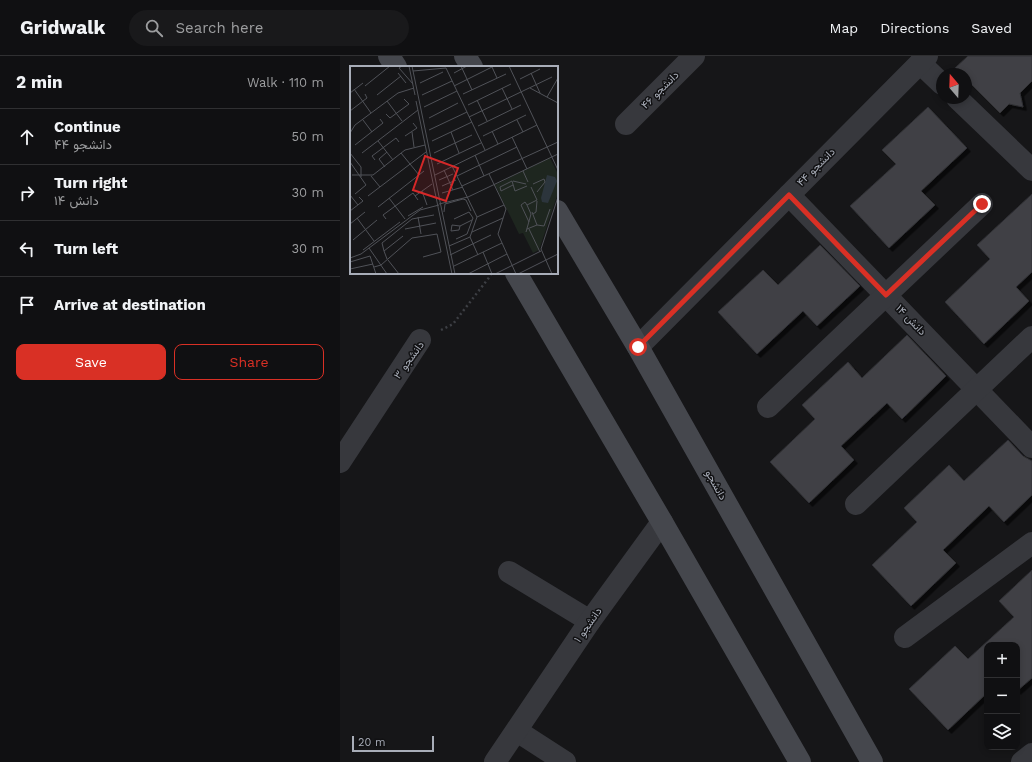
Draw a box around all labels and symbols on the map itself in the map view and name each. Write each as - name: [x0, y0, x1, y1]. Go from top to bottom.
- inset map: [350, 66, 558, 274]
- street label: دانشجو ۴۶: [638, 68, 682, 112]
- north arrow: [936, 68, 972, 104]
- street label: دانشجو ۴۴: [794, 145, 838, 189]
- route end: [973, 195, 991, 213]
- street label: دانش ۱۴: [893, 302, 929, 338]
- route start: [629, 338, 647, 356]
- street label: دانشجو ۳: [391, 339, 427, 381]
- street label: دانشجو: [702, 468, 730, 502]
- street label: دانشجو ۱: [571, 605, 605, 645]
- scale bar: [352, 734, 434, 753]

